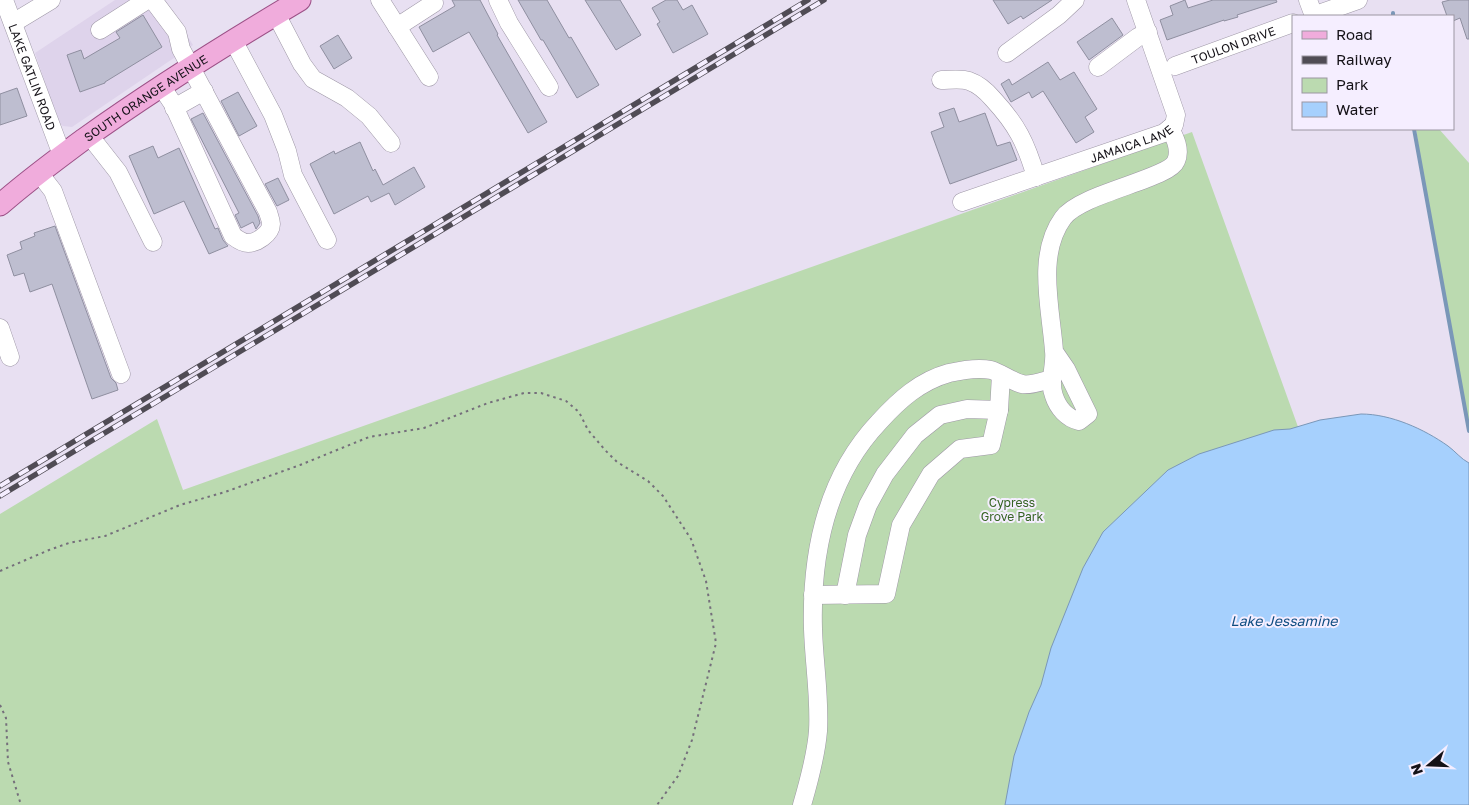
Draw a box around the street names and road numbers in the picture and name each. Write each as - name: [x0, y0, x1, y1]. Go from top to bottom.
- street label: LAKE GATLIN ROAD: [6, 21, 60, 132]
- street label: TOULON DRIVE: [1189, 23, 1277, 67]
- street label: SOUTH ORANGE AVENUE: [81, 51, 210, 144]
- street label: JAMAICA LANE: [1088, 121, 1176, 165]

